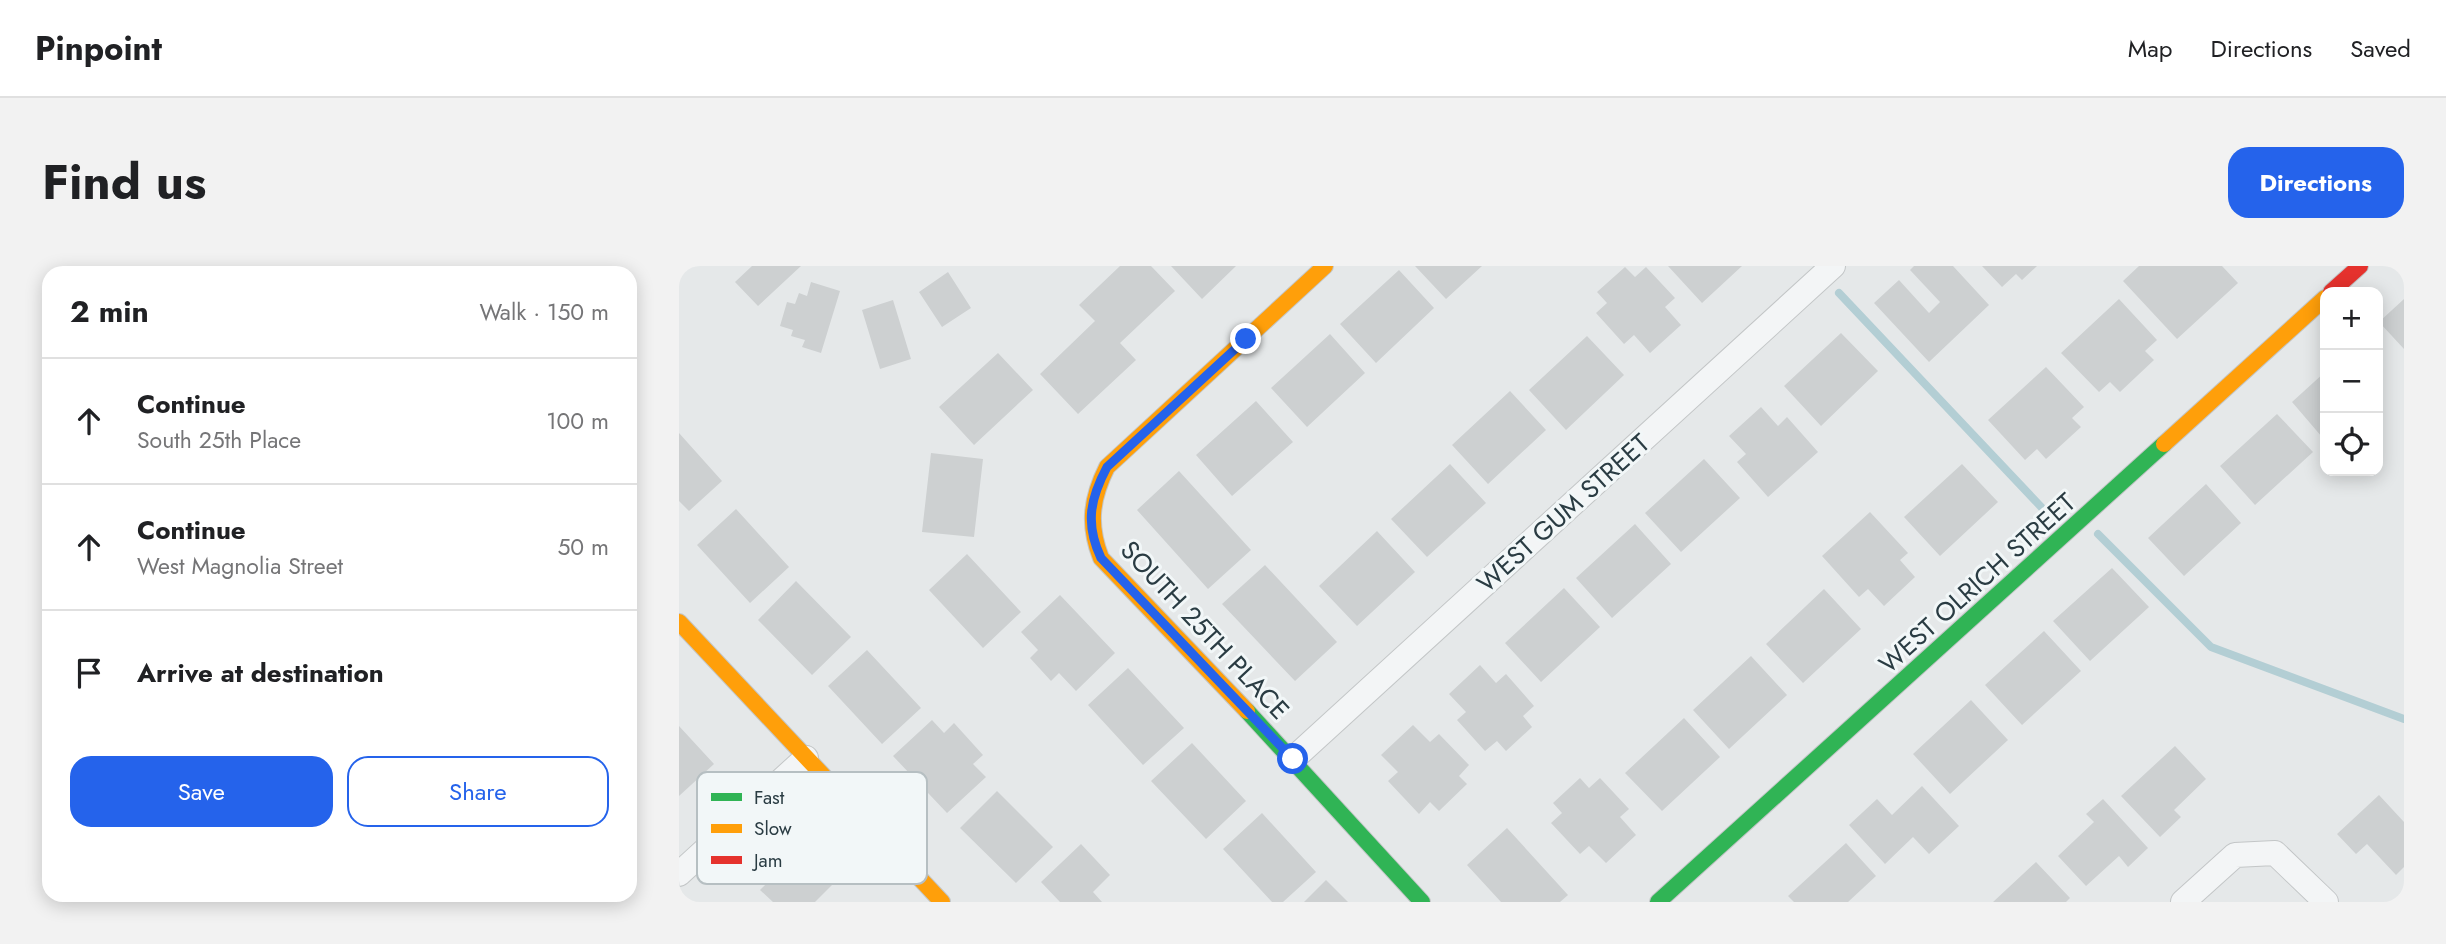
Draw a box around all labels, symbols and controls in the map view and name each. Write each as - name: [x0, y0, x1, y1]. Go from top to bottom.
- text: Pinpoint: [35, 25, 162, 72]
- text: Map: [2128, 31, 2173, 66]
- text: Directions: [2211, 31, 2312, 66]
- text: Saved: [2350, 31, 2411, 66]
- text: Find us: [42, 147, 206, 217]
- button: Directions: [2228, 147, 2404, 218]
- map controls: [2320, 287, 2383, 476]
- button: +: [2320, 287, 2383, 350]
- text: 2 min: [70, 290, 149, 333]
- text: Walk · 150 m: [479, 295, 609, 329]
- route end: [1230, 323, 1261, 354]
- button: −: [2320, 350, 2383, 413]
- text: Continue: [137, 385, 246, 423]
- icon: ahead: [70, 402, 108, 440]
- text: 100 m: [546, 404, 609, 438]
- button: locate: [2320, 413, 2383, 476]
- text: South 25th Place: [137, 423, 301, 457]
- street label: WEST GUM STREET: [1468, 425, 1658, 601]
- street label: WEST OLRICH STREET: [1870, 484, 2084, 682]
- text: Continue: [137, 511, 246, 549]
- icon: ahead: [70, 528, 108, 566]
- text: 50 m: [557, 530, 609, 564]
- street label: SOUTH 25TH PLACE: [1112, 532, 1298, 728]
- text: West Magnolia Street: [137, 549, 343, 583]
- icon: arrive: [70, 654, 108, 692]
- text: Arrive at destination: [137, 654, 384, 692]
- route start: [1277, 743, 1308, 774]
- button: Save: [70, 756, 333, 827]
- button: Share: [347, 756, 609, 827]
- legend: [697, 772, 927, 884]
- text: Fast: [754, 784, 785, 811]
- text: Slow: [754, 815, 792, 842]
- text: Jam: [751, 847, 783, 874]

